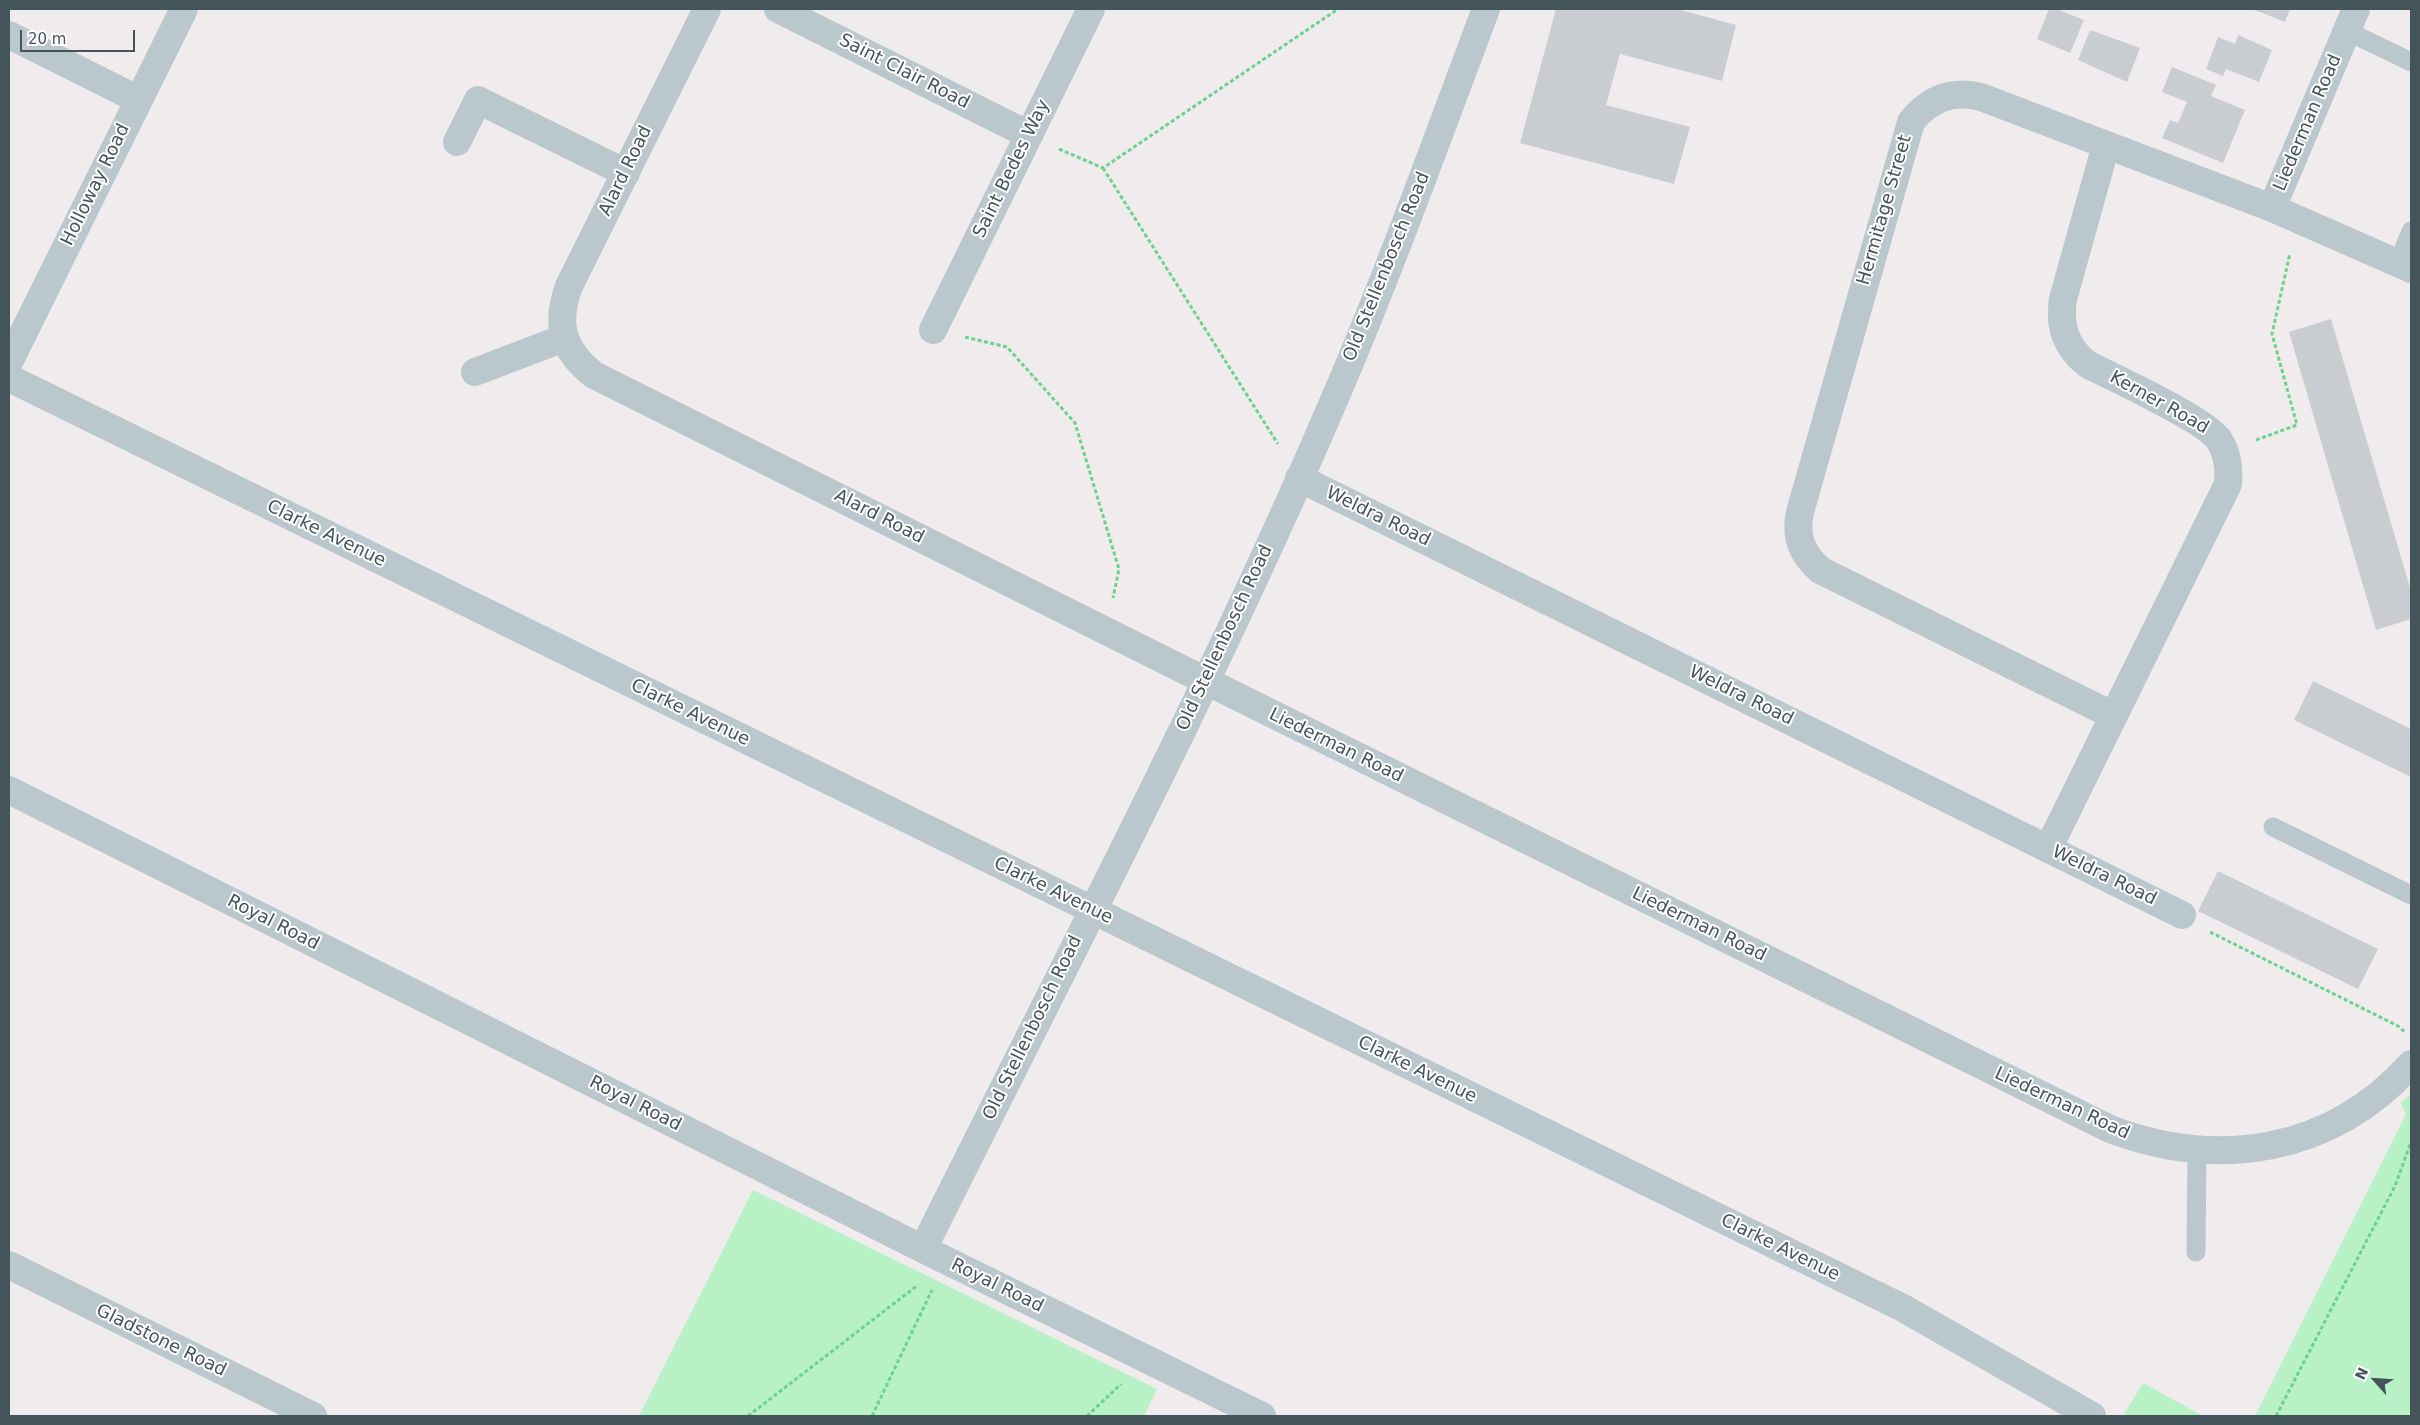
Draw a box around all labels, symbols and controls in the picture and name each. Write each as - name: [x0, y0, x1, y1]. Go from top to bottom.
- scale bar: [22, 20, 138, 52]
- text: 20 m: [28, 30, 66, 48]
- street label: Saint Clair Road: [835, 30, 973, 114]
- street label: Liederman Road: [2269, 51, 2347, 195]
- street label: Saint Bedes Way: [969, 96, 1055, 242]
- street label: Holloway Road: [57, 121, 135, 249]
- street label: Alard Road: [595, 122, 657, 220]
- street label: Hermitage Street: [1853, 132, 1917, 288]
- street label: Old Stellenbosch Road: [1339, 169, 1435, 365]
- street label: Kerner Road: [2106, 367, 2212, 439]
- street label: Weldra Road: [1322, 482, 1434, 552]
- street label: Alard Road: [831, 485, 927, 549]
- street label: Clarke Avenue: [263, 496, 389, 572]
- street label: Old Stellenbosch Road: [1172, 542, 1278, 734]
- street label: Weldra Road: [1685, 661, 1797, 731]
- street label: Clarke Avenue: [627, 675, 753, 751]
- street label: Liederman Road: [1265, 704, 1407, 788]
- street label: Weldra Road: [2048, 841, 2160, 911]
- street label: Clarke Avenue: [990, 853, 1116, 929]
- street label: Liederman Road: [1628, 883, 1770, 967]
- street label: Royal Road: [223, 891, 323, 955]
- street label: Old Stellenbosch Road: [979, 932, 1087, 1124]
- street label: Clarke Avenue: [1354, 1032, 1480, 1108]
- street label: Liederman Road: [1991, 1063, 2133, 1145]
- street label: Royal Road: [585, 1072, 685, 1136]
- street label: Clarke Avenue: [1717, 1210, 1843, 1286]
- street label: Royal Road: [947, 1254, 1047, 1318]
- street label: Gladstone Road: [92, 1300, 230, 1382]
- north arrow: [2350, 1355, 2400, 1405]
- text: N: [2352, 1365, 2371, 1382]

